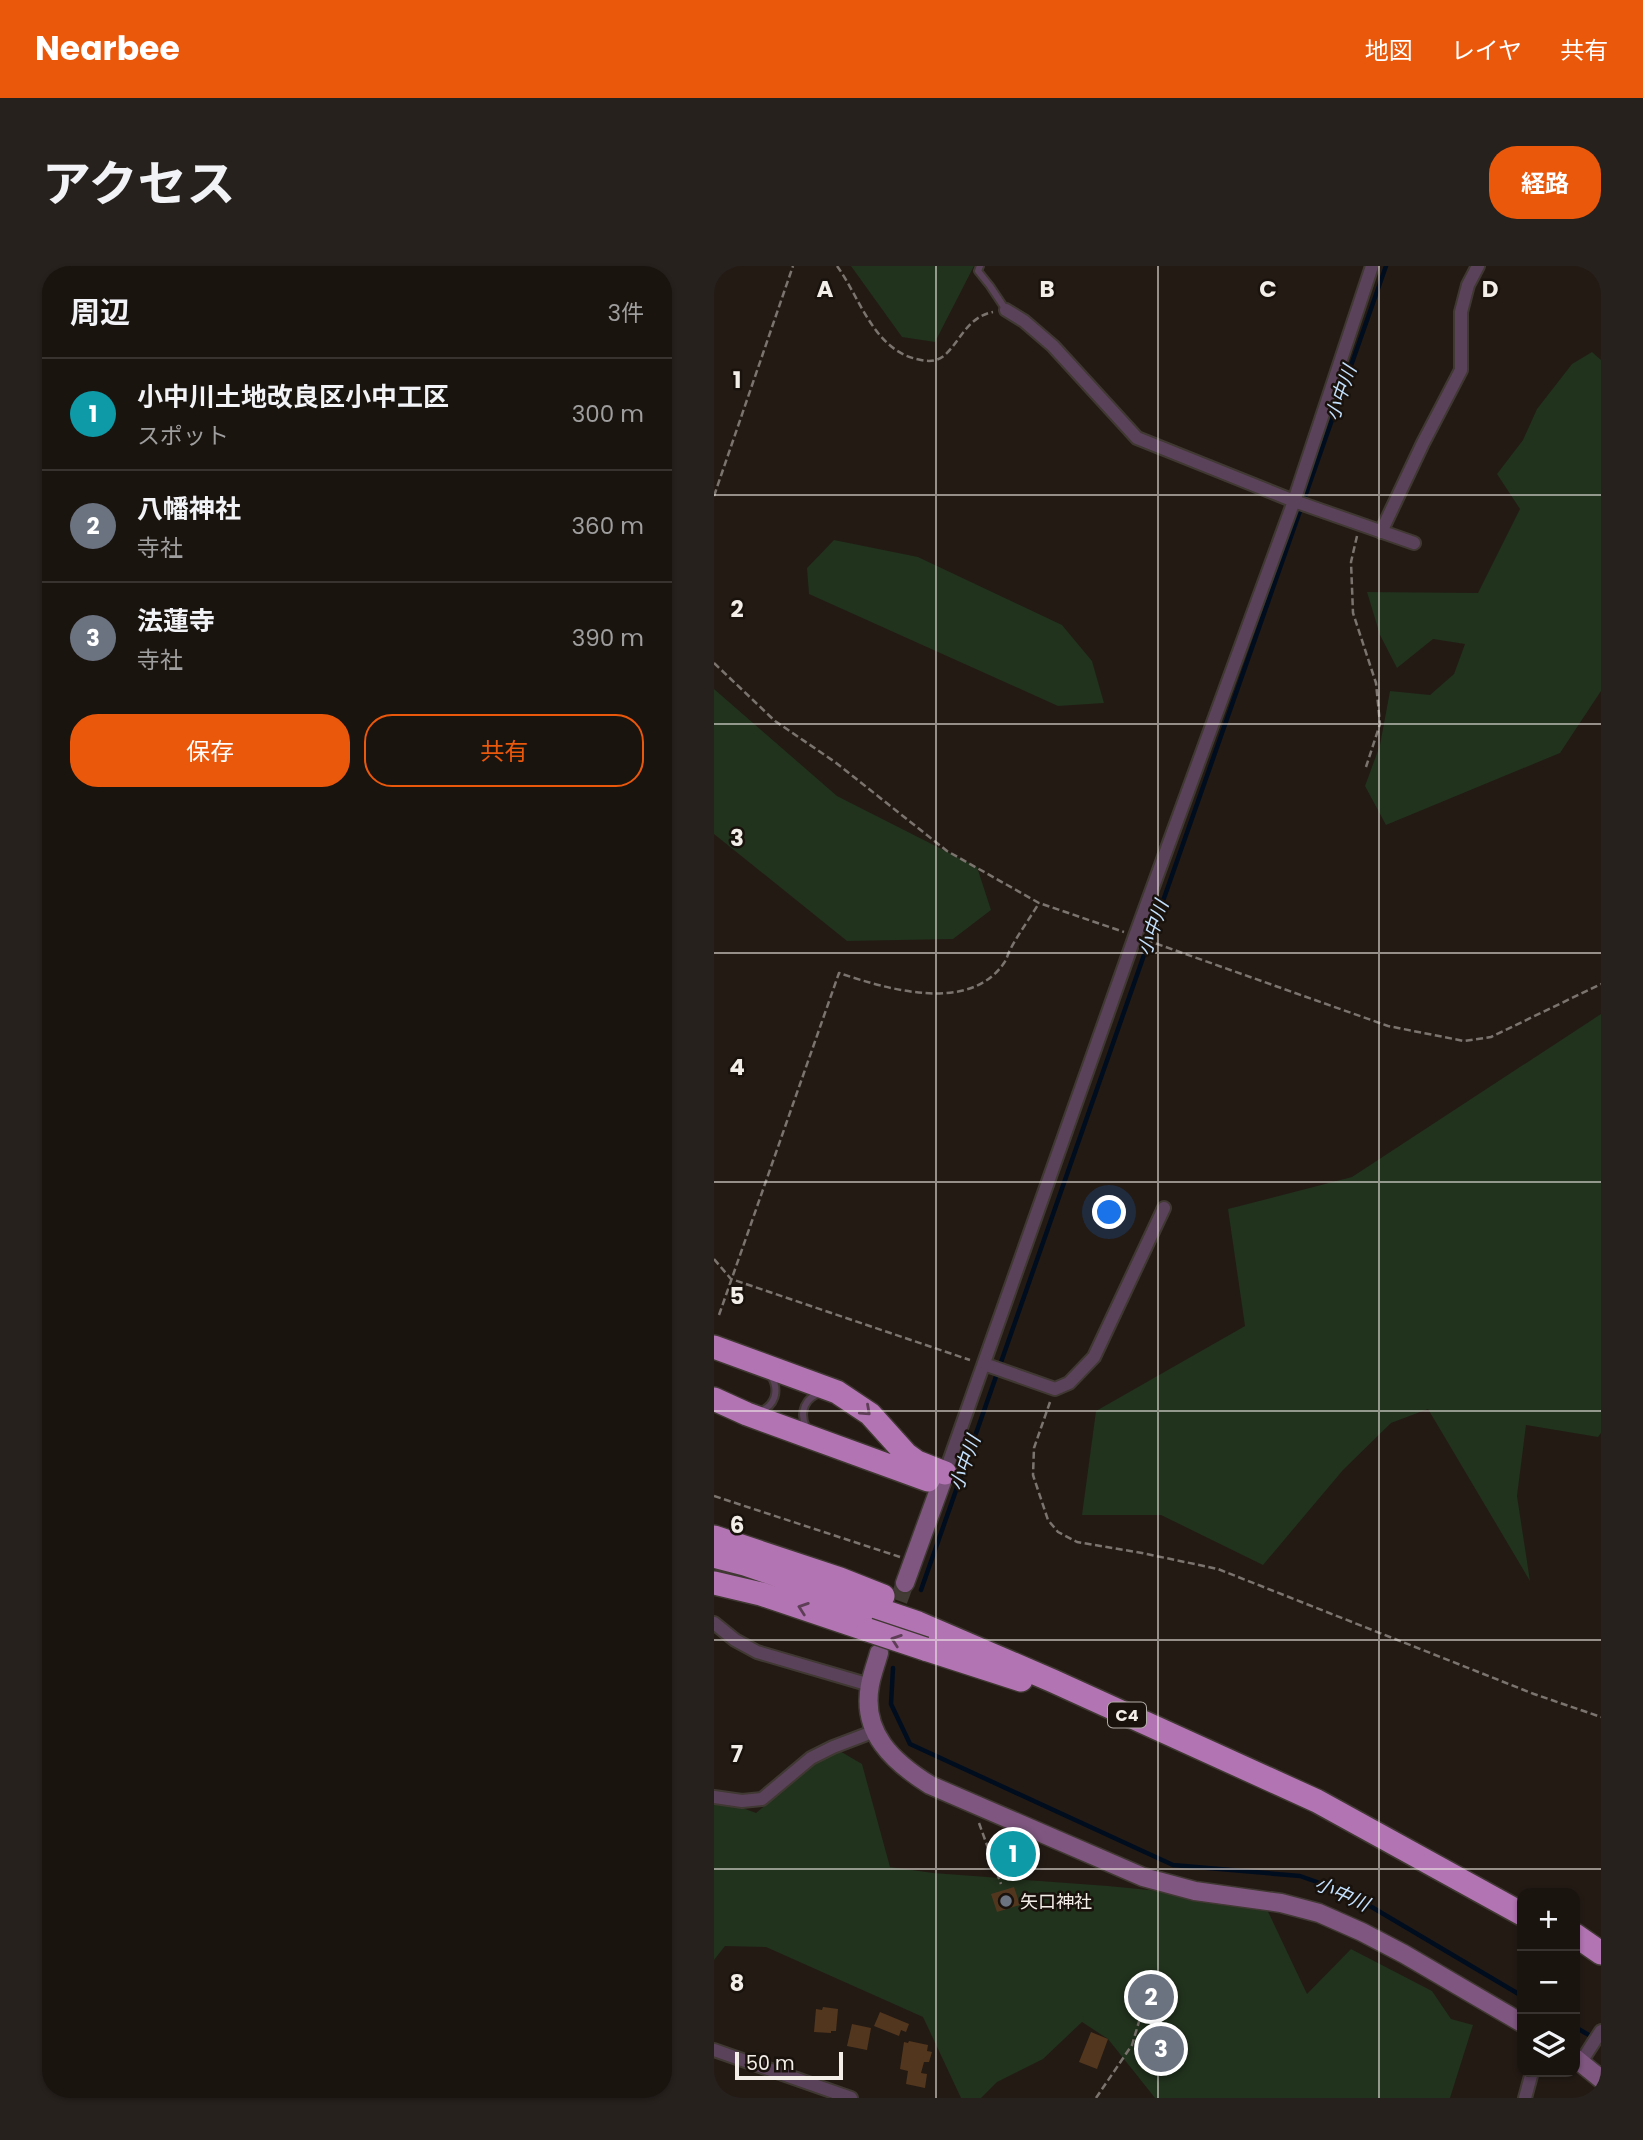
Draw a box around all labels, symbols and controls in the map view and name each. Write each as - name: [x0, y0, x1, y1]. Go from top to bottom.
- text: Nearbee: [35, 25, 180, 72]
- text: 地図: [1365, 34, 1413, 67]
- text: レイヤ: [1451, 34, 1522, 67]
- text: 共有: [1560, 34, 1608, 67]
- button: 経路: [1489, 146, 1601, 219]
- text: アクセス: [42, 150, 236, 218]
- text: A: [817, 273, 834, 305]
- text: B: [1039, 273, 1055, 305]
- text: C: [1259, 273, 1277, 305]
- text: D: [1482, 273, 1498, 305]
- text: 周辺: [70, 291, 130, 334]
- text: 3件: [607, 297, 644, 329]
- water label: 小中川: [1319, 360, 1364, 424]
- text: 1: [733, 364, 741, 396]
- text: 小中川土地改良区小中工区: [137, 379, 449, 415]
- text: 1: [89, 398, 97, 430]
- text: 300 m: [572, 398, 644, 430]
- text: スポット: [137, 420, 229, 452]
- text: 八幡神社: [137, 491, 241, 527]
- text: 2: [86, 510, 100, 542]
- text: 360 m: [572, 510, 644, 542]
- text: 寺社: [137, 532, 183, 564]
- text: 2: [730, 593, 744, 625]
- text: 法蓮寺: [137, 603, 215, 639]
- text: 3: [86, 622, 100, 654]
- text: 390 m: [572, 622, 644, 654]
- text: 寺社: [137, 644, 183, 676]
- button: 保存: [70, 714, 350, 787]
- button: 共有: [364, 714, 644, 787]
- text: 3: [730, 822, 744, 854]
- water label: 小中川: [1131, 895, 1176, 959]
- text: 4: [729, 1051, 745, 1083]
- your location: [1092, 1195, 1126, 1229]
- text: 5: [730, 1280, 744, 1312]
- one-way arrow: [858, 1403, 871, 1415]
- water label: 小中川: [943, 1430, 988, 1494]
- text: 6: [730, 1509, 744, 1541]
- one-way arrow: [797, 1602, 810, 1616]
- one-way arrow: [891, 1633, 903, 1648]
- road number: C4: [1108, 1702, 1146, 1728]
- text: 7: [731, 1738, 743, 1770]
- pin: 1: [990, 1828, 1036, 1880]
- water label: 小中川: [1310, 1870, 1375, 1919]
- map controls: [1517, 1888, 1580, 2077]
- button: +: [1517, 1888, 1580, 1951]
- place label: 矢口神社: [1020, 1889, 1092, 1914]
- marker: 矢口神社: [998, 1893, 1014, 1909]
- button: −: [1517, 1951, 1580, 2014]
- text: 8: [730, 1967, 744, 1999]
- pin: 2: [1128, 1971, 1174, 2023]
- button: layers: [1517, 2014, 1580, 2077]
- pin: 3: [1138, 2023, 1184, 2075]
- scale bar: [735, 2049, 844, 2081]
- text: 50 m: [746, 2050, 795, 2077]

